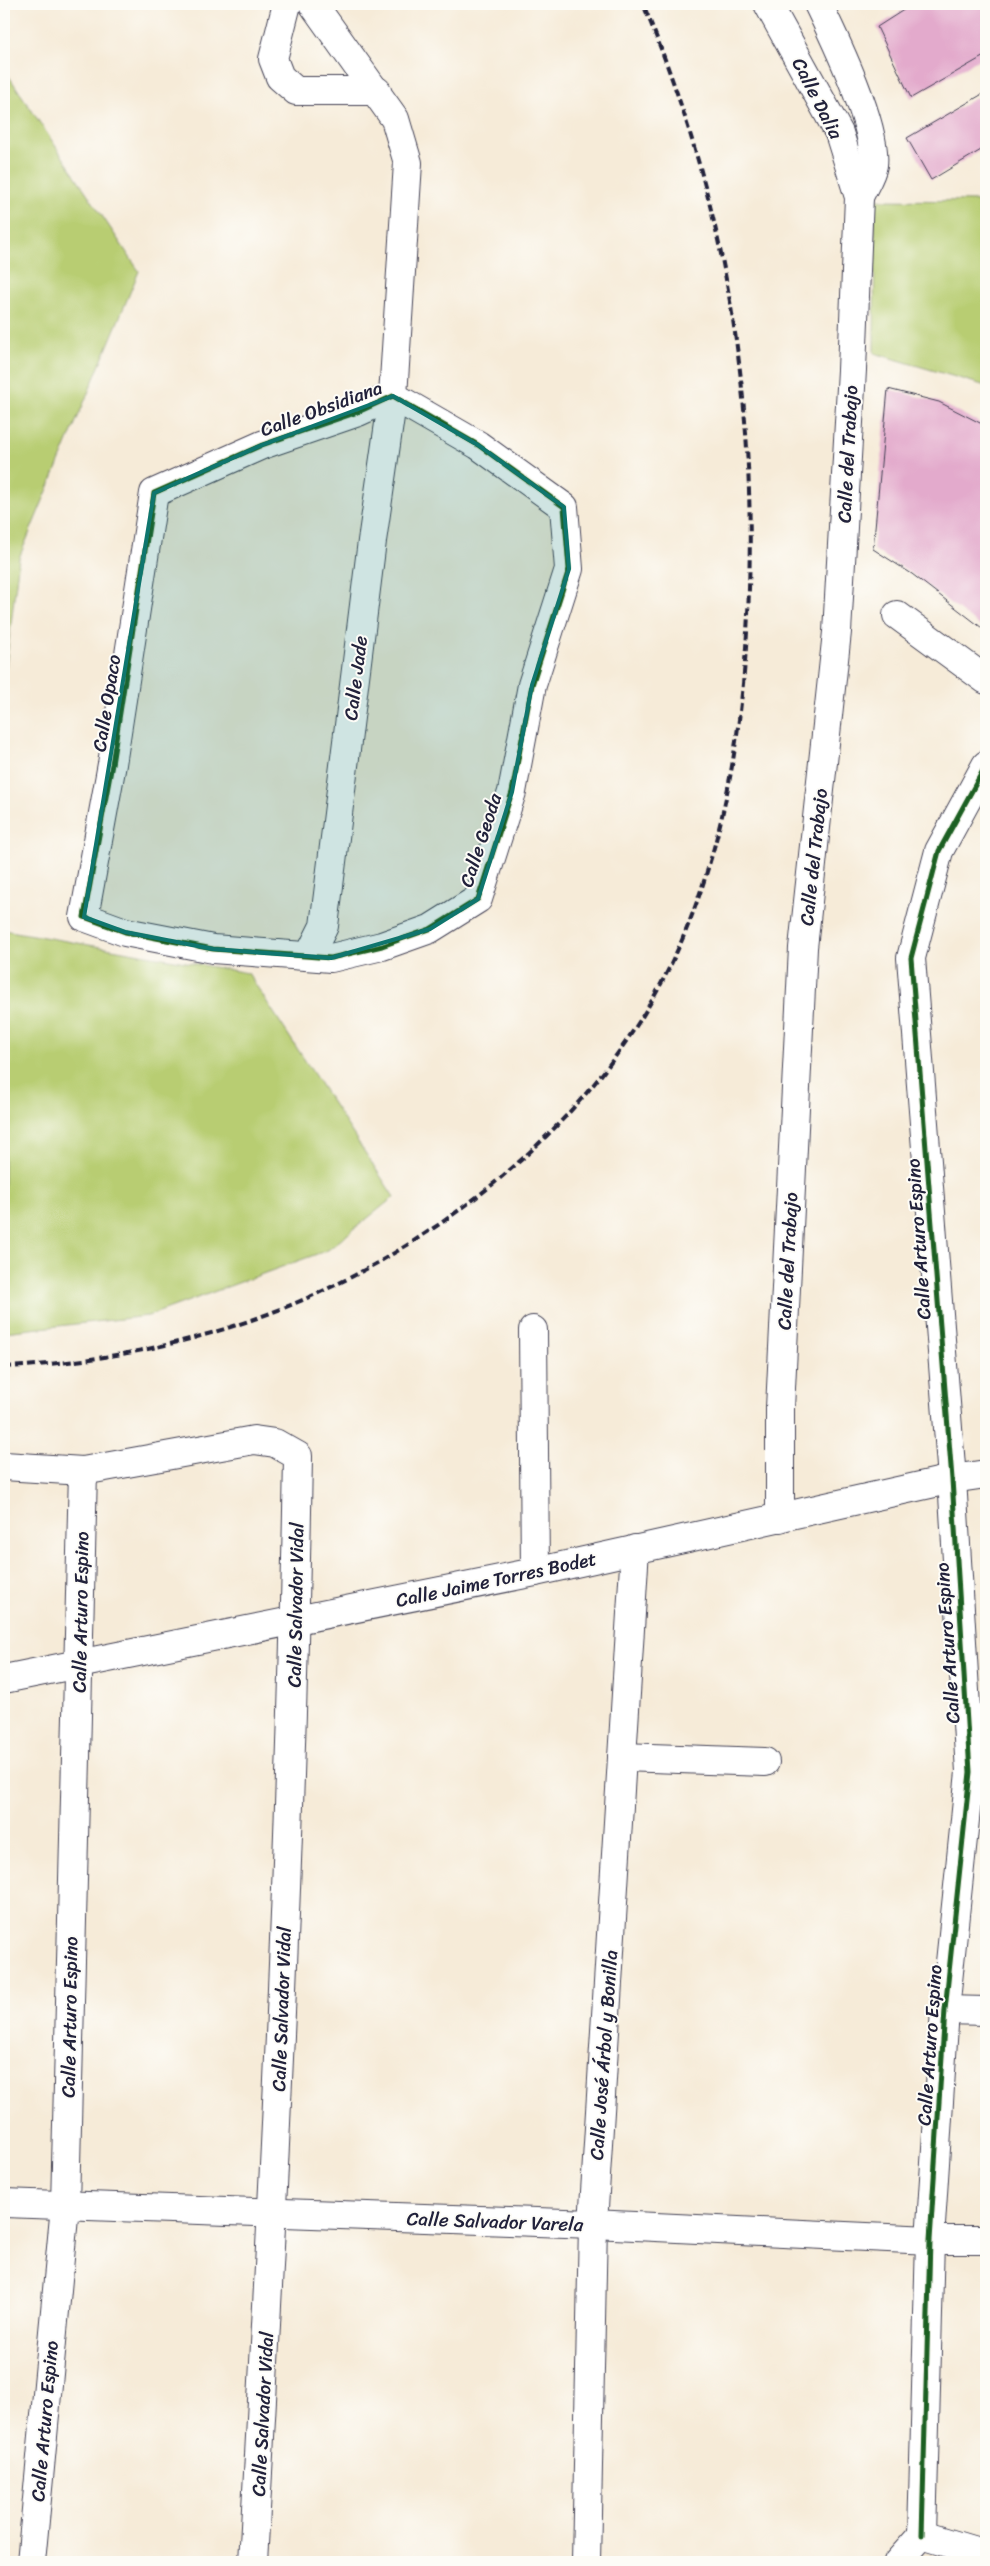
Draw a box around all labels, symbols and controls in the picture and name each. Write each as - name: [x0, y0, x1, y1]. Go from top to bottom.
- street label: Calle Dalia: [783, 52, 852, 145]
- street label: Calle Obsidiana: [255, 371, 387, 446]
- street label: Calle del Trabajo: [827, 384, 868, 524]
- street label: Calle Jade: [334, 634, 377, 722]
- street label: Calle Opaco: [83, 652, 131, 754]
- street label: Calle del Trabajo: [790, 787, 837, 927]
- street label: Calle Geoda: [450, 788, 511, 891]
- street label: Calle Arturo Espino: [896, 1157, 941, 1321]
- street label: Calle del Trabajo: [767, 1191, 808, 1331]
- street label: Calle Salvador Vidal: [278, 1522, 313, 1688]
- street label: Calle Arturo Espino: [63, 1531, 98, 1693]
- street label: Calle Jaime Torres Bodet: [393, 1542, 599, 1617]
- street label: Calle Arturo Espino: [925, 1561, 970, 1725]
- street label: Calle Salvador Vidal: [262, 1925, 301, 2092]
- street label: Calle Arturo Espino: [52, 1936, 87, 2098]
- street label: Calle José Árbol y Bonilla: [580, 1948, 627, 2161]
- street label: Calle Arturo Espino: [907, 1963, 952, 2127]
- street label: Calle Salvador Varela: [406, 2202, 584, 2241]
- street label: Calle Salvador Vidal: [242, 2330, 283, 2497]
- street label: Calle Arturo Espino: [21, 2339, 68, 2503]

